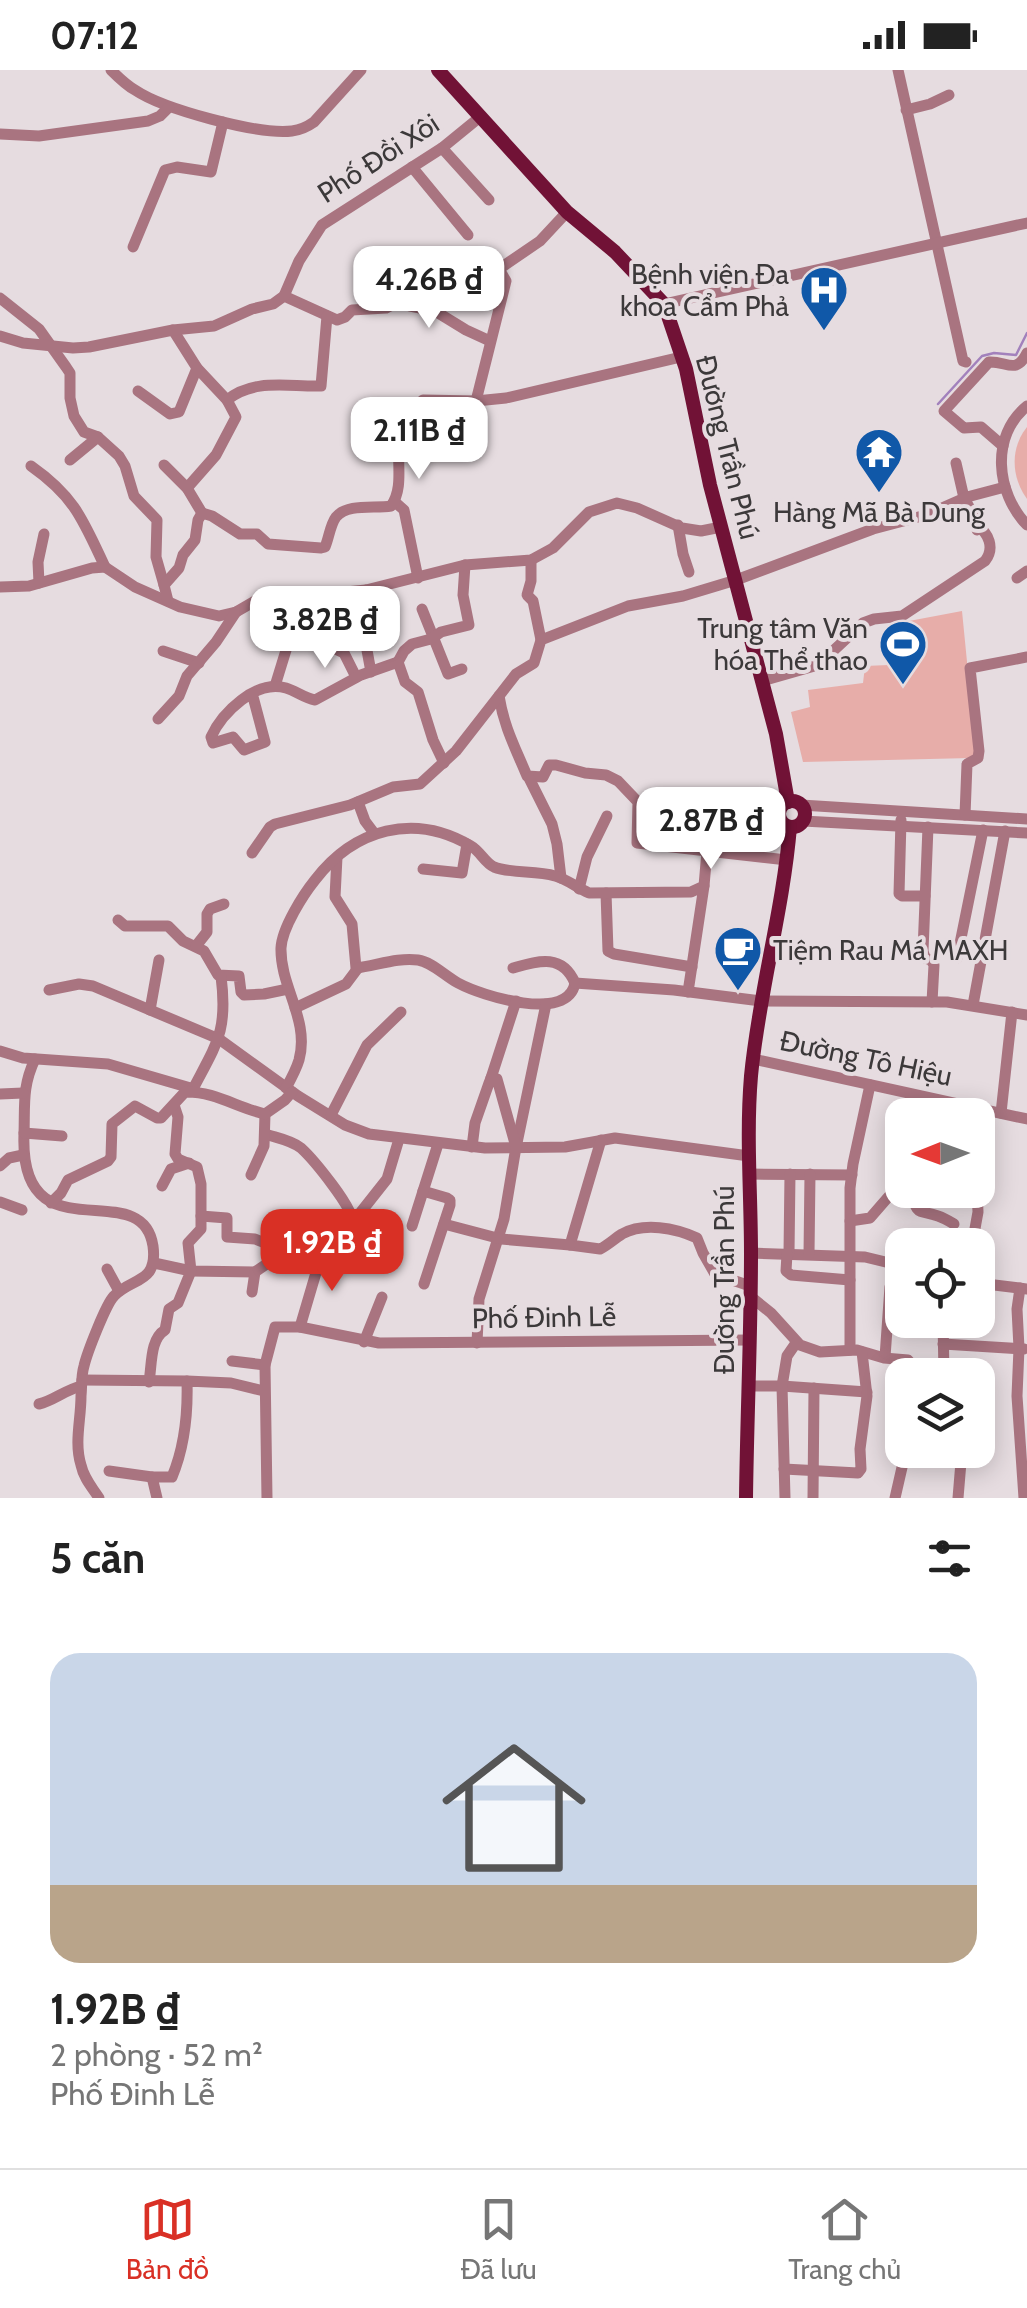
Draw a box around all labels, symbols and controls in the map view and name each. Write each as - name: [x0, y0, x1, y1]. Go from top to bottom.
- text: 07:12: [50, 12, 139, 59]
- street label: Phố Đồi Xôi: [311, 106, 445, 210]
- pin: 4.26B ₫: [337, 246, 521, 331]
- place label: Bệnh viện Đa khoa Cẩm Phả: [620, 257, 790, 323]
- text: 4.26B ₫: [375, 259, 483, 298]
- hospital icon: Bệnh viện Đa khoa Cẩm Phả: [798, 264, 850, 332]
- street label: Đường Trần Phú: [689, 351, 767, 543]
- pin: 2.11B ₫: [327, 397, 511, 482]
- text: 2.11B ₫: [373, 410, 465, 449]
- temple icon: Hàng Mã Bà Dung: [853, 426, 905, 494]
- place label: Hàng Mã Bà Dung: [773, 495, 986, 529]
- pin: 3.82B ₫: [233, 586, 417, 671]
- text: 3.82B ₫: [272, 599, 378, 638]
- place label: Trung tâm Văn hóa Thể thao: [697, 611, 868, 677]
- sports icon: Trung tâm Văn hóa Thể thao: [877, 618, 929, 686]
- pin: 2.87B ₫: [619, 787, 803, 872]
- text: 2.87B ₫: [658, 800, 764, 839]
- cafe icon: Tiệm Rau Má MAXH: [712, 924, 764, 992]
- place label: Tiệm Rau Má MAXH: [773, 933, 1009, 967]
- street label: Đường Tô Hiệu: [777, 1023, 955, 1093]
- north arrow: [885, 1098, 995, 1208]
- map controls: [885, 1098, 995, 1468]
- street label: Đường Trần Phú: [707, 1186, 741, 1374]
- pin: 1.92B ₫: [240, 1209, 424, 1294]
- text: 1.92B ₫: [283, 1222, 381, 1261]
- button: locate: [885, 1228, 995, 1338]
- street label: Phố Đinh Lễ: [472, 1299, 616, 1335]
- button: layers: [885, 1358, 995, 1468]
- icon: filters: [922, 1531, 977, 1586]
- text: 5 căn: [50, 1532, 145, 1584]
- icon: home: [424, 1718, 604, 1898]
- text: 1.92B ₫: [50, 1983, 180, 2035]
- text: 2 phòng · 52 m²: [50, 2035, 263, 2074]
- text: Phố Đinh Lễ: [50, 2074, 215, 2113]
- tab: Bản đồ: [126, 2192, 209, 2286]
- tab: Đã lưu: [460, 2192, 537, 2286]
- tab: Trang chủ: [788, 2192, 901, 2286]

